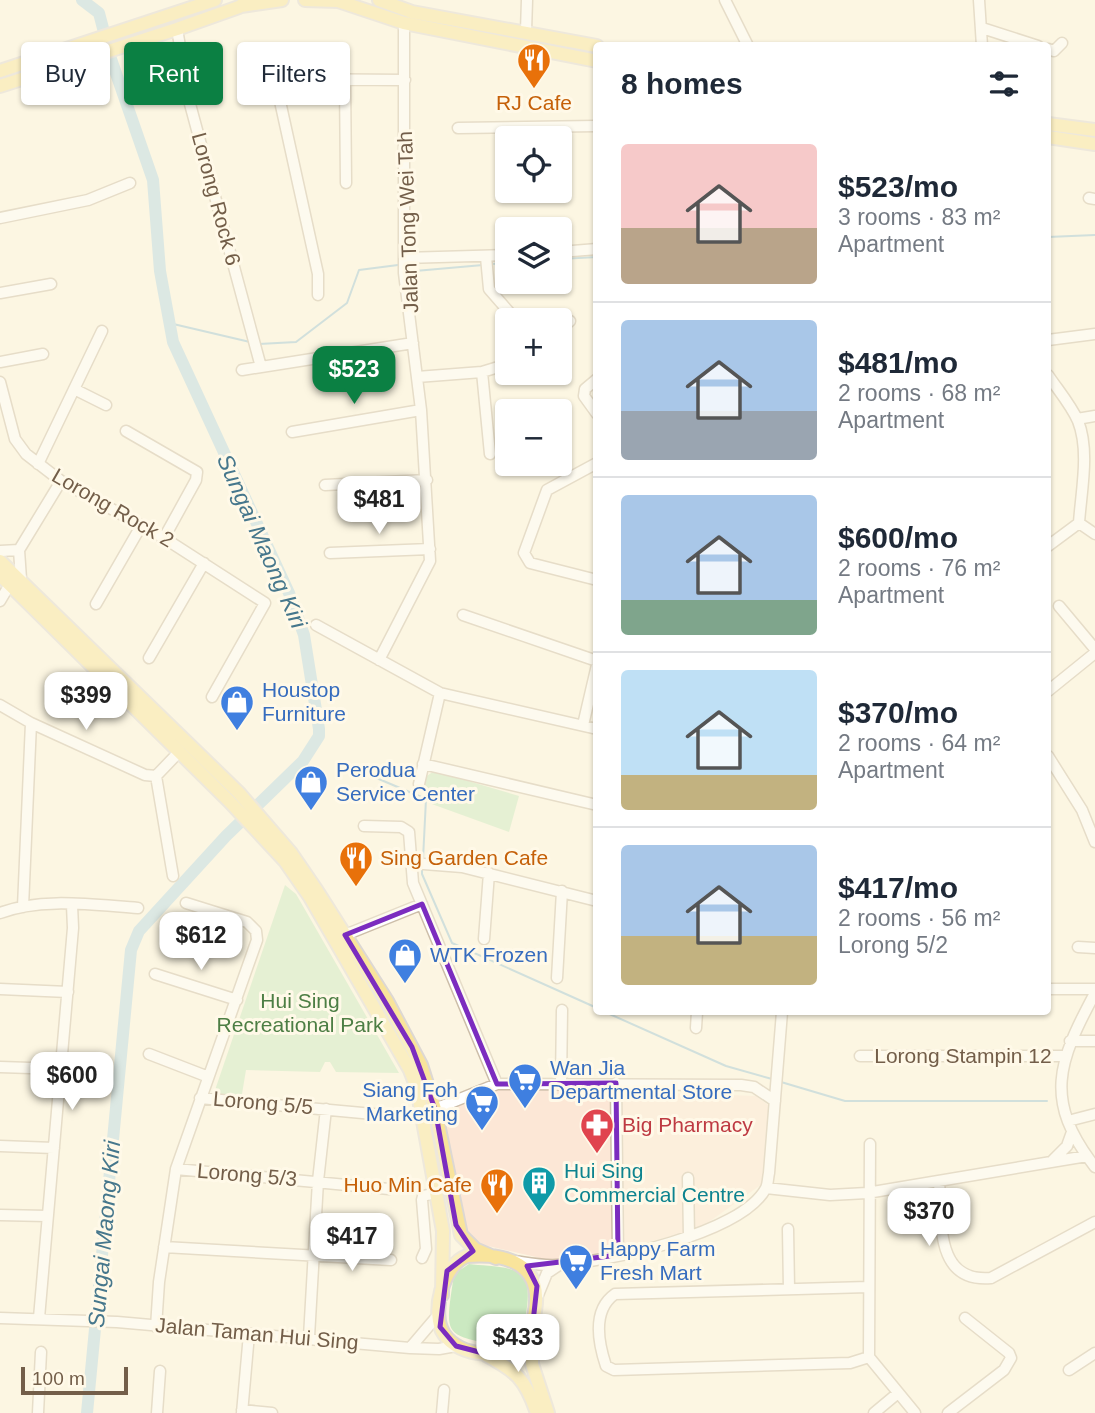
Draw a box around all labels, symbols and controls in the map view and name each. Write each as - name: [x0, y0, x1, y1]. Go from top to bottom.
- restaurant icon: RJ Cafe: [515, 41, 553, 90]
- chip: Buy: [21, 42, 110, 105]
- chip: Rent: [124, 42, 223, 105]
- chip: Filters: [237, 42, 350, 105]
- icon: filters: [985, 65, 1023, 103]
- text: 8 homes: [621, 67, 743, 100]
- place label: RJ Cafe: [496, 91, 572, 114]
- map controls: [495, 126, 572, 476]
- button: locate: [495, 126, 572, 203]
- street label: Lorong Rock 6: [188, 130, 245, 268]
- street label: Jalan Tong Wei Tah: [393, 131, 422, 313]
- text: $523/mo: [838, 170, 958, 203]
- icon: home: [677, 172, 761, 256]
- text: 3 rooms · 83 m²: [838, 204, 1000, 230]
- button: layers: [495, 217, 572, 294]
- text: Apartment: [838, 231, 944, 257]
- button: +: [495, 308, 572, 385]
- pin: $523: [313, 346, 395, 406]
- text: $481/mo: [838, 346, 958, 379]
- icon: home: [677, 348, 761, 432]
- text: $523: [328, 356, 380, 382]
- text: 2 rooms · 68 m²: [838, 380, 1000, 406]
- button: −: [495, 399, 572, 476]
- text: Apartment: [838, 407, 944, 433]
- water label: Sungai Maong Kiri: [212, 450, 312, 633]
- street label: Lorong Rock 2: [48, 463, 178, 552]
- pin: $481: [338, 476, 420, 536]
- text: $481: [353, 486, 405, 512]
- text: $600/mo: [838, 521, 958, 554]
- icon: home: [677, 523, 761, 607]
- text: 2 rooms · 76 m²: [838, 555, 1000, 581]
- text: Apartment: [838, 582, 944, 608]
- pin: $399: [45, 672, 127, 732]
- place label: Houstop Furniture: [262, 678, 346, 725]
- text: $399: [60, 682, 112, 708]
- shop icon: Houstop Furniture: [218, 683, 256, 732]
- text: $370/mo: [838, 696, 958, 729]
- icon: home: [677, 698, 761, 782]
- text: 2 rooms · 64 m²: [838, 730, 1000, 756]
- text: Apartment: [838, 757, 944, 783]
- place label: Perodua Service Center: [336, 758, 475, 805]
- shop icon: Perodua Service Center: [292, 763, 330, 812]
- restaurant icon: Sing Garden Cafe: [337, 839, 375, 888]
- place label: Sing Garden Cafe: [380, 846, 548, 869]
- text: $417/mo: [838, 871, 958, 904]
- icon: home: [677, 873, 761, 957]
- text: 2 rooms · 56 m²: [838, 905, 1000, 931]
- pin: $612: [160, 912, 242, 972]
- text: $612: [175, 922, 227, 948]
- text: Lorong 5/2: [838, 932, 948, 958]
- shop icon: WTK Frozen: [386, 936, 424, 985]
- place label: WTK Frozen: [430, 943, 548, 966]
- park label: Hui Sing Recreational Park: [217, 989, 384, 1036]
- street label: Lorong Stampin 12: [874, 1044, 1052, 1067]
- pin: $600: [31, 1052, 113, 1112]
- place label: Wan Jia Departmental Store: [550, 1056, 732, 1103]
- supermarket icon: Wan Jia Departmental Store: [506, 1061, 544, 1110]
- text: $600: [46, 1062, 98, 1088]
- place label: Siang Foh Marketing: [362, 1078, 458, 1125]
- supermarket icon: Siang Foh Marketing: [463, 1083, 501, 1132]
- street label: Lorong 5/5: [212, 1087, 314, 1118]
- pharmacy icon: Big Pharmacy: [578, 1106, 616, 1155]
- place label: Big Pharmacy: [622, 1113, 753, 1136]
- water label: Sungai Maong Kiri: [83, 1138, 125, 1329]
- street label: Lorong 5/3: [196, 1159, 298, 1190]
- place label: Hui Sing Commercial Centre: [564, 1159, 745, 1206]
- building icon: Hui Sing Commercial Centre: [520, 1164, 558, 1213]
- restaurant icon: Huo Min Cafe: [478, 1166, 516, 1215]
- place label: Huo Min Cafe: [344, 1173, 472, 1196]
- pin: $370: [888, 1188, 970, 1248]
- text: $370: [903, 1198, 955, 1224]
- pin: $417: [311, 1214, 393, 1273]
- text: $417: [326, 1223, 378, 1249]
- place label: Happy Farm Fresh Mart: [600, 1237, 716, 1284]
- supermarket icon: Happy Farm Fresh Mart: [557, 1242, 595, 1291]
- street label: Jalan Taman Hui Sing: [154, 1313, 360, 1354]
- pin: $433: [477, 1314, 559, 1374]
- text: $433: [492, 1324, 544, 1350]
- scale bar: [21, 1364, 128, 1396]
- text: 100 m: [32, 1368, 85, 1389]

